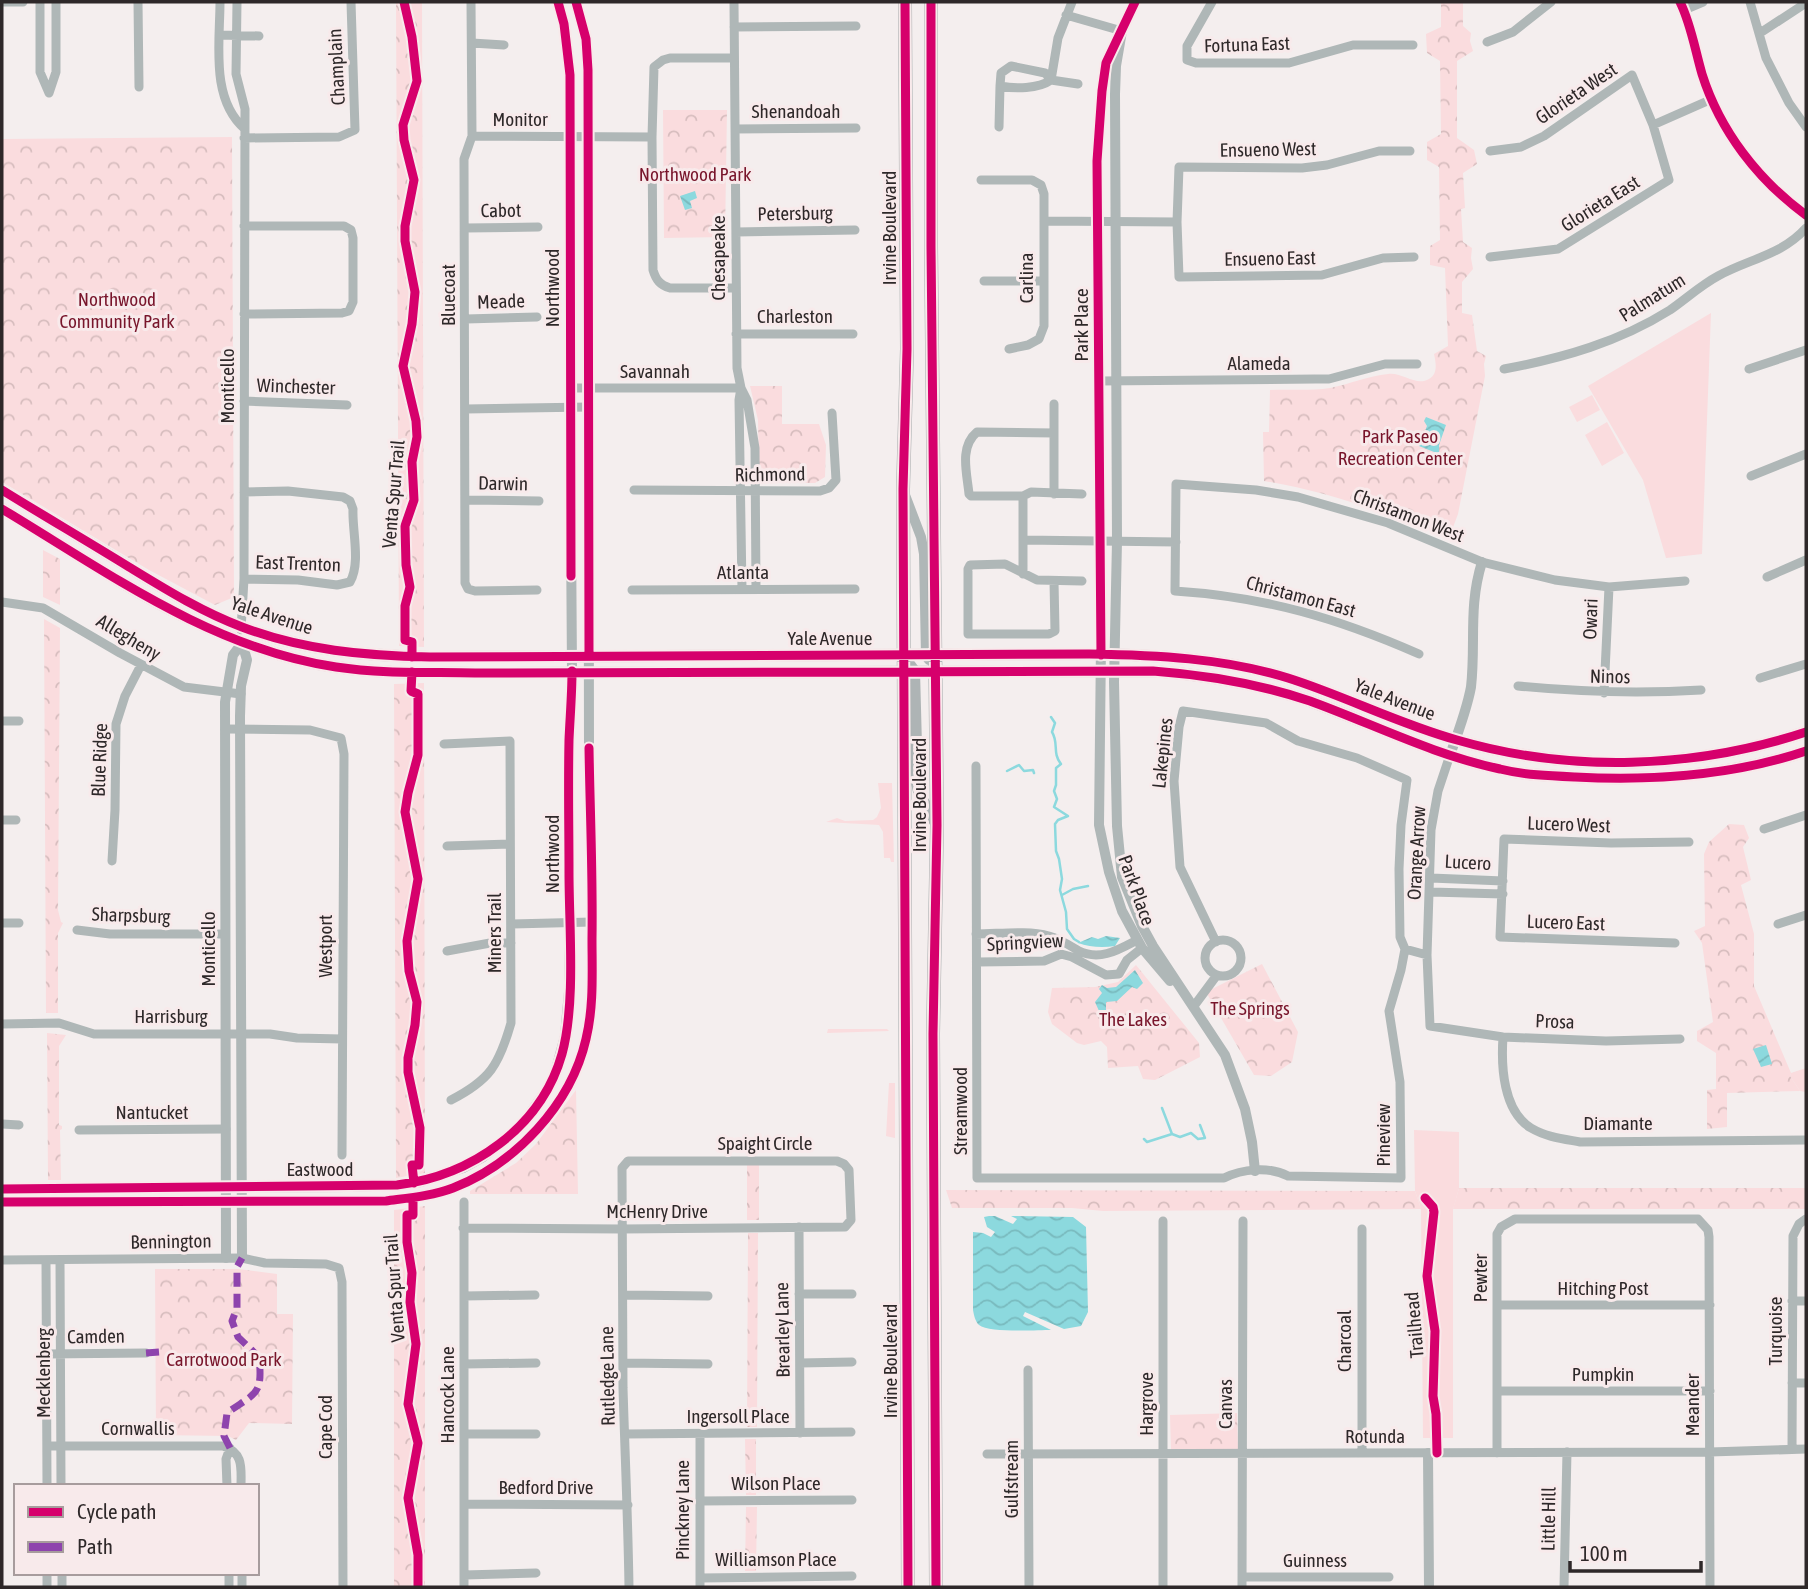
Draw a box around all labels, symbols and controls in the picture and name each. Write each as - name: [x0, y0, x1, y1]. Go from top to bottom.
- street label: Champlain: [323, 28, 349, 106]
- street label: Fortuna East: [1204, 32, 1290, 56]
- street label: Glorieta West: [1531, 58, 1621, 128]
- street label: Shenandoah: [751, 100, 841, 122]
- street label: Monitor: [492, 108, 548, 130]
- street label: Ensueno West: [1220, 137, 1316, 161]
- park label: Northwood Park: [639, 163, 752, 185]
- street label: Glorieta East: [1557, 170, 1643, 236]
- street label: Irvine Boulevard: [878, 171, 900, 285]
- street label: Cabot: [480, 199, 522, 221]
- street label: Petersburg: [757, 201, 834, 225]
- street label: Chesapeake: [707, 215, 729, 301]
- street label: Ensueno East: [1224, 246, 1316, 270]
- street label: Northwood: [541, 249, 563, 327]
- street label: Carlina: [1015, 253, 1037, 303]
- street label: Bluecoat: [437, 264, 459, 326]
- street label: Palmatum: [1615, 268, 1689, 326]
- park label: Northwood Community Park: [59, 288, 175, 332]
- street label: Park Place: [1070, 288, 1092, 362]
- street label: Meade: [477, 289, 525, 313]
- street label: Charleston: [757, 305, 833, 327]
- street label: Monticello: [216, 348, 238, 424]
- street label: Alameda: [1227, 352, 1291, 374]
- street label: Savannah: [620, 360, 690, 382]
- street label: Winchester: [256, 374, 336, 398]
- park label: Park Paseo Recreation Center: [1338, 425, 1463, 469]
- street label: Venta Spur Trail: [377, 439, 409, 549]
- street label: Richmond: [734, 462, 806, 486]
- street label: Darwin: [478, 472, 528, 494]
- street label: Christamon West: [1350, 484, 1468, 546]
- street label: East Trenton: [255, 551, 341, 575]
- street label: Atlanta: [717, 561, 769, 583]
- street label: Christamon East: [1244, 571, 1358, 621]
- street label: Yale Avenue: [228, 591, 316, 639]
- street label: Owari: [1578, 598, 1602, 640]
- street label: Allegheny: [93, 609, 165, 665]
- street label: Yale Avenue: [788, 627, 872, 649]
- street label: Ninos: [1590, 665, 1631, 687]
- street label: Yale Avenue: [1351, 674, 1439, 724]
- street label: Lakepines: [1147, 716, 1177, 789]
- street label: Blue Ridge: [87, 723, 111, 797]
- street label: Irvine Boulevard: [908, 738, 930, 852]
- street label: Orange Arrow: [1403, 805, 1429, 901]
- street label: Lucero West: [1527, 812, 1611, 836]
- street label: Northwood: [541, 815, 563, 893]
- street label: Lucero: [1444, 850, 1492, 874]
- street label: Park Place: [1114, 852, 1160, 928]
- street label: Miners Trail: [483, 893, 505, 973]
- street label: Sharpsburg: [91, 903, 172, 927]
- street label: Lucero East: [1526, 910, 1606, 934]
- street label: Monticello: [197, 911, 219, 987]
- street label: Westport: [314, 915, 336, 977]
- street label: Springview: [986, 929, 1064, 955]
- park label: The Springs: [1210, 997, 1290, 1019]
- street label: Harrisburg: [134, 1005, 209, 1027]
- park label: The Lakes: [1099, 1008, 1167, 1030]
- street label: Prosa: [1535, 1009, 1575, 1033]
- street label: Streamwood: [949, 1067, 971, 1155]
- street label: Nantucket: [115, 1101, 189, 1123]
- street label: Pineview: [1372, 1103, 1394, 1166]
- street label: Diamante: [1583, 1112, 1653, 1134]
- street label: Spaight Circle: [718, 1132, 812, 1154]
- street label: Eastwood: [286, 1158, 354, 1180]
- street label: McHenry Drive: [606, 1200, 708, 1222]
- street label: Bennington: [130, 1229, 212, 1253]
- street label: Venta Spur Trail: [379, 1233, 409, 1343]
- street label: Pewter: [1469, 1253, 1491, 1302]
- street label: Hitching Post: [1557, 1277, 1649, 1299]
- street label: Brearley Lane: [770, 1282, 794, 1378]
- street label: Trailhead: [1400, 1291, 1428, 1359]
- street label: Turquoise: [1764, 1297, 1786, 1366]
- street label: Irvine Boulevard: [879, 1304, 901, 1418]
- street label: Charcoal: [1333, 1310, 1355, 1372]
- street label: Camden: [67, 1324, 125, 1348]
- street label: Rutledge Lane: [595, 1326, 619, 1426]
- street label: Mecklenberg: [32, 1327, 54, 1418]
- street label: Hancock Lane: [436, 1346, 458, 1444]
- park label: Carrotwood Park: [166, 1348, 282, 1370]
- street label: Pumpkin: [1572, 1363, 1634, 1385]
- street label: Hargrove: [1135, 1372, 1157, 1436]
- street label: Meander: [1681, 1373, 1703, 1436]
- street label: Canvas: [1214, 1379, 1236, 1429]
- street label: Cape Cod: [314, 1395, 336, 1459]
- street label: Ingersoll Place: [686, 1405, 790, 1427]
- street label: Cornwallis: [101, 1417, 175, 1439]
- street label: Rotunda: [1345, 1425, 1405, 1447]
- street label: Gulfstream: [1000, 1440, 1022, 1518]
- street label: Pinckney Lane: [671, 1460, 693, 1560]
- street label: Wilson Place: [731, 1472, 821, 1494]
- street label: Bedford Drive: [499, 1476, 593, 1498]
- legend: [14, 1484, 259, 1575]
- street label: Little Hill: [1536, 1487, 1560, 1551]
- text: Cycle path: [77, 1499, 156, 1523]
- scale bar: [1570, 1530, 1701, 1574]
- text: Path: [77, 1534, 113, 1558]
- text: 100 m: [1580, 1541, 1628, 1565]
- street label: Williamson Place: [715, 1548, 837, 1570]
- street label: Guinness: [1283, 1549, 1347, 1571]

